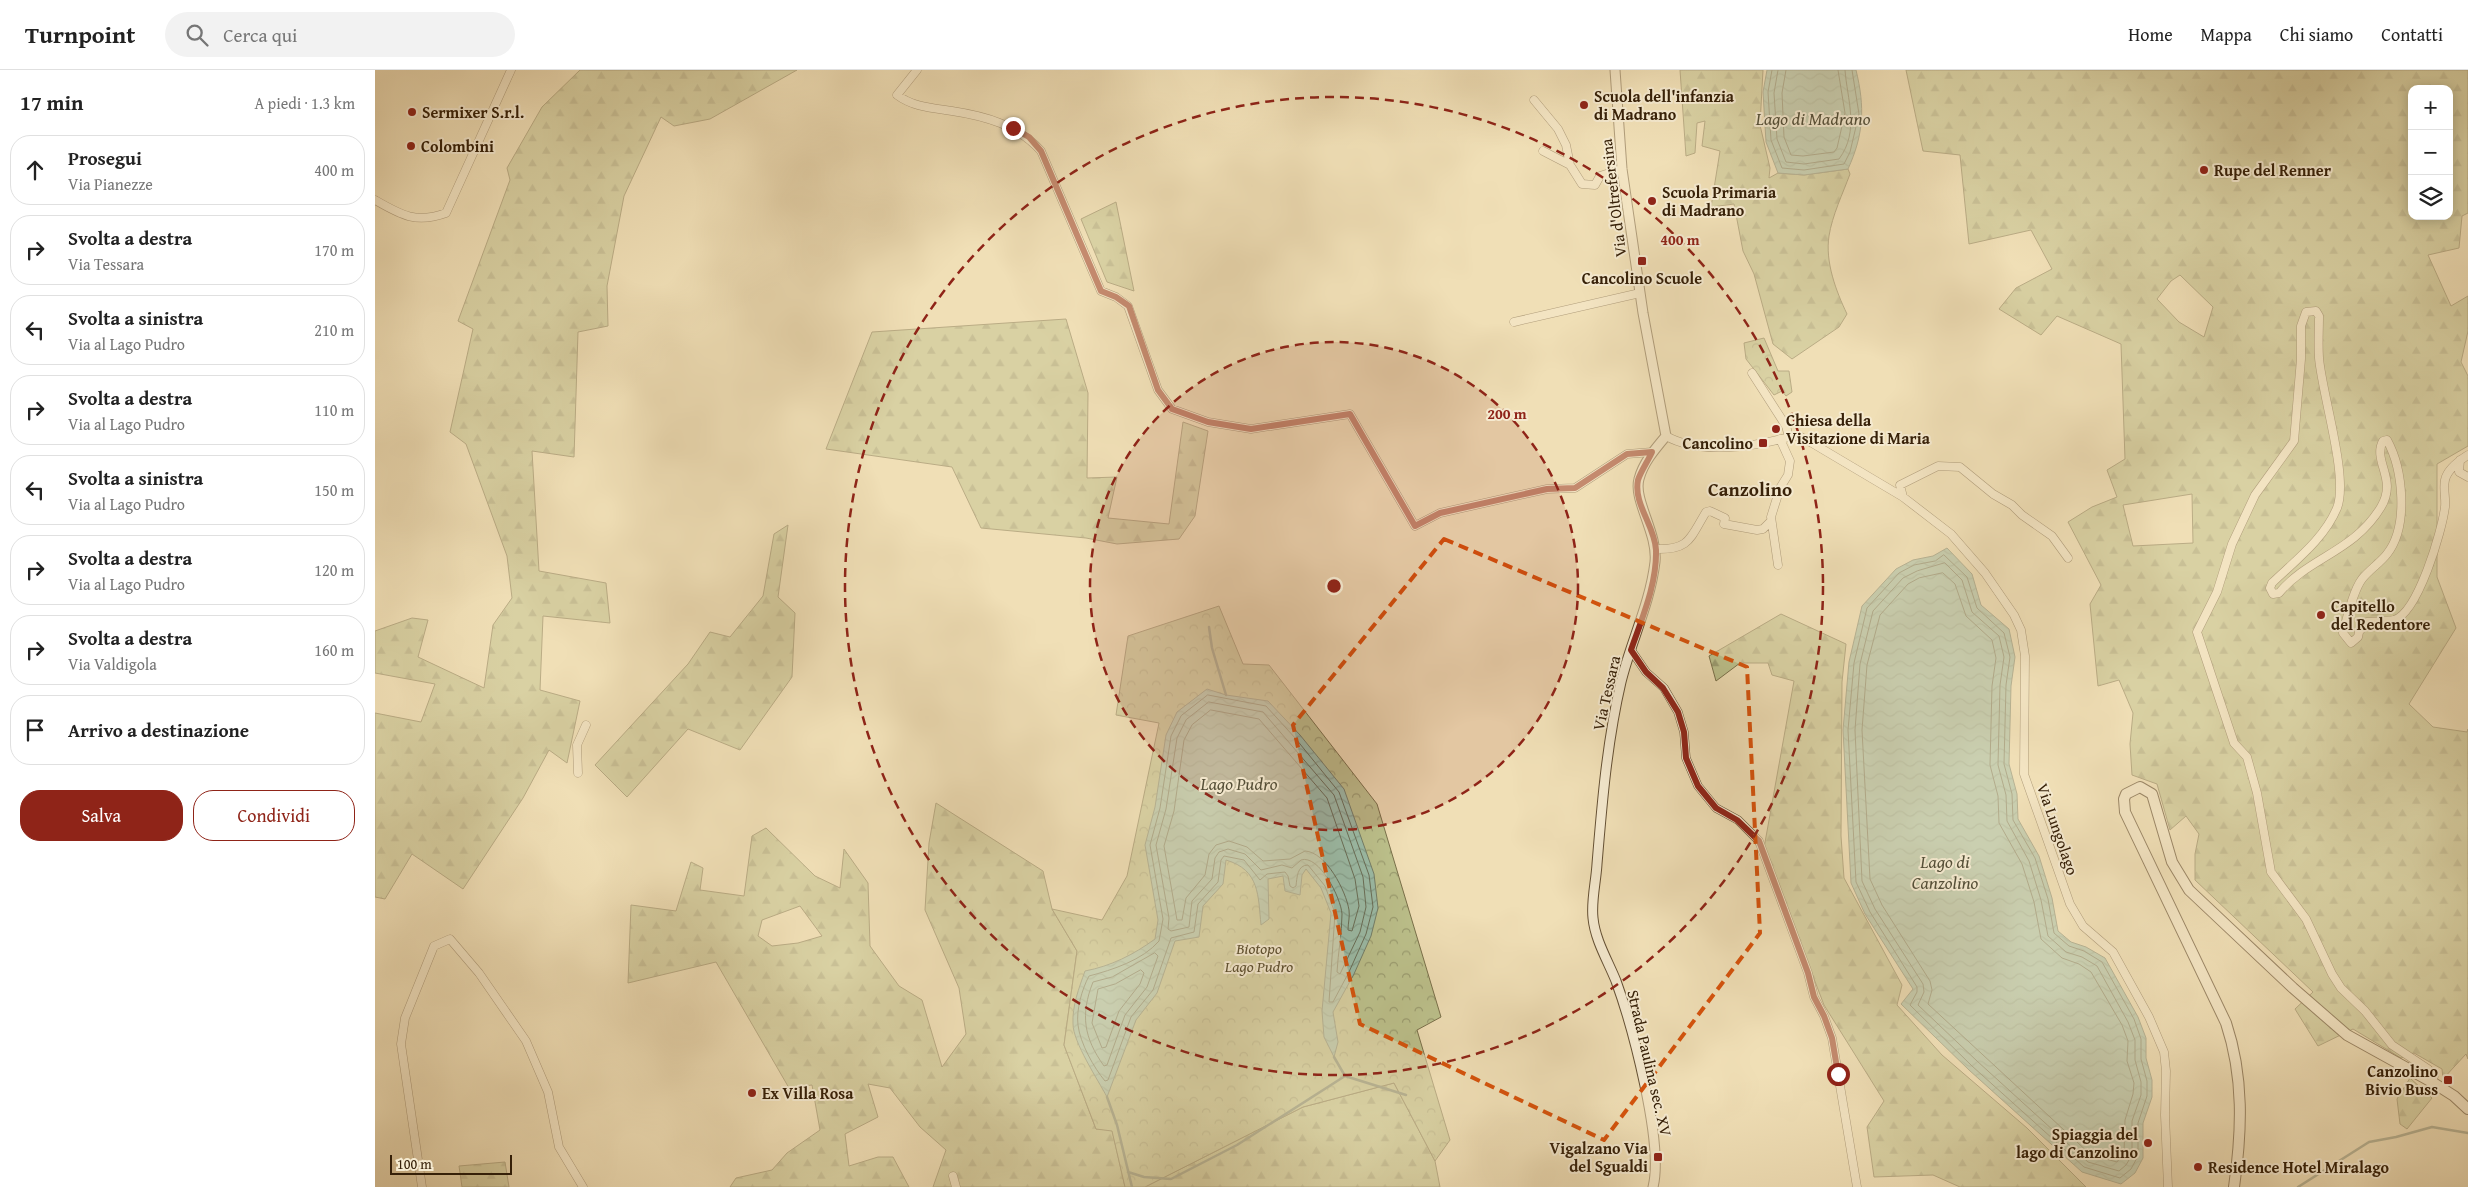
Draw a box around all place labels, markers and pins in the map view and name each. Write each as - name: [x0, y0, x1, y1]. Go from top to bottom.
- place label: Scuola dell'infanzia di Madrano: [1594, 84, 1735, 126]
- marker: Scuola dell'infanzia di Madrano: [1578, 99, 1590, 111]
- place label: Sermixer S.r.l.: [422, 100, 524, 124]
- marker: Sermixer S.r.l.: [406, 106, 418, 118]
- place label: Colombini: [421, 134, 494, 158]
- marker: Colombini: [405, 140, 417, 152]
- place label: Rupe del Renner: [2214, 158, 2332, 182]
- marker: Rupe del Renner: [2198, 164, 2210, 176]
- place label: Scuola Primaria di Madrano: [1662, 180, 1777, 222]
- marker: Scuola Primaria di Madrano: [1646, 195, 1658, 207]
- marker: Cancolino Scuole: [1636, 255, 1648, 267]
- place label: Cancolino Scuole: [1582, 266, 1702, 290]
- place label: Chiesa della Visitazione di Maria: [1786, 408, 1931, 450]
- marker: Chiesa della Visitazione di Maria: [1770, 423, 1782, 435]
- place label: Cancolino: [1683, 431, 1753, 455]
- marker: Cancolino: [1757, 437, 1769, 449]
- centre of rings: [1325, 577, 1343, 595]
- place label: Capitello del Redentore: [2331, 594, 2430, 636]
- marker: Capitello del Redentore: [2315, 609, 2327, 621]
- place label: Canzolino Bivio Buss: [2365, 1059, 2438, 1101]
- marker: Canzolino Bivio Buss: [2442, 1074, 2454, 1086]
- place label: Ex Villa Rosa: [762, 1081, 854, 1105]
- marker: Ex Villa Rosa: [746, 1087, 758, 1099]
- place label: Spiaggia del lago di Canzolino: [2016, 1122, 2138, 1164]
- place label: Vigalzano Via del Sgualdi: [1550, 1136, 1649, 1178]
- marker: Spiaggia del lago di Canzolino: [2142, 1137, 2154, 1149]
- marker: Vigalzano Via del Sgualdi: [1652, 1151, 1664, 1163]
- place label: Residence Hotel Miralago: [2208, 1155, 2390, 1179]
- marker: Residence Hotel Miralago: [2192, 1161, 2204, 1173]

